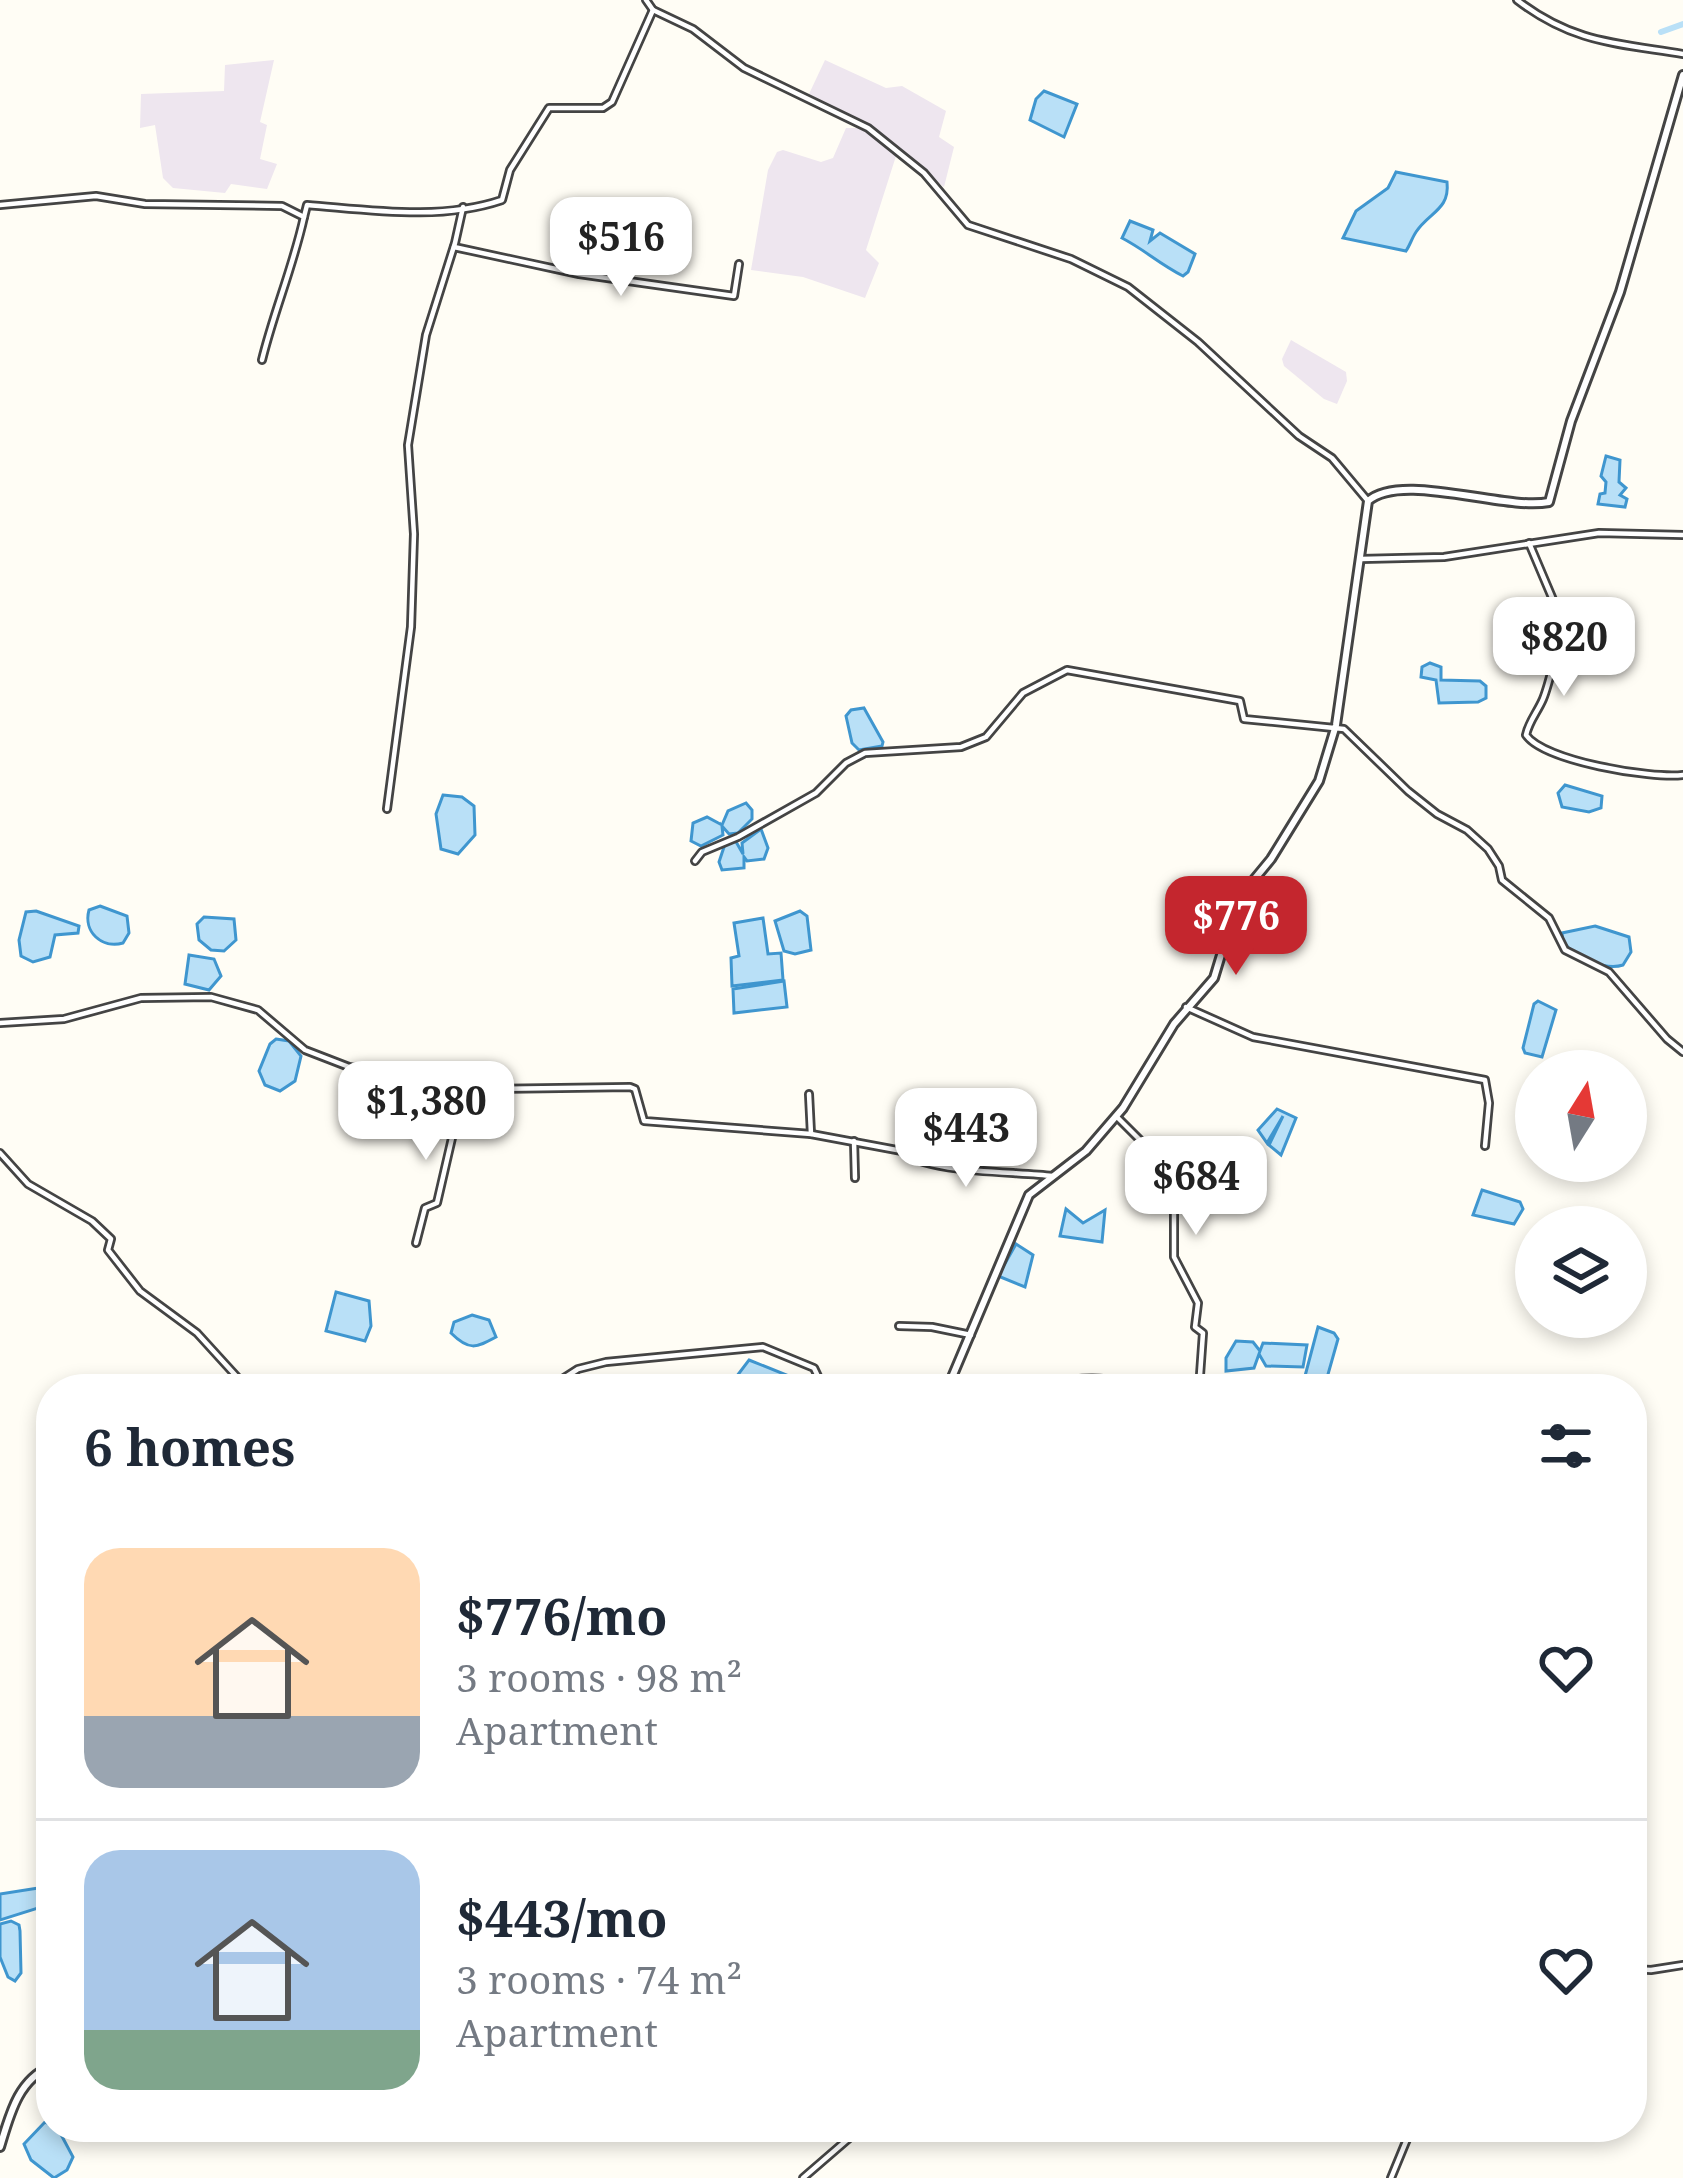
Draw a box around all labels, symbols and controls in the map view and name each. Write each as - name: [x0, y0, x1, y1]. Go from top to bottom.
- pin: $516: [550, 197, 692, 299]
- text: $516: [577, 209, 665, 262]
- pin: $820: [1493, 597, 1635, 699]
- text: $820: [1520, 609, 1608, 662]
- pin: $776: [1165, 876, 1307, 978]
- text: $776: [1192, 888, 1280, 941]
- north arrow: [1515, 1050, 1647, 1182]
- map controls: [1515, 1050, 1647, 1338]
- pin: $1,380: [328, 1061, 524, 1163]
- text: $1,380: [365, 1073, 487, 1126]
- pin: $443: [895, 1088, 1037, 1190]
- text: $443: [922, 1100, 1010, 1153]
- pin: $684: [1125, 1136, 1267, 1238]
- text: $684: [1152, 1148, 1240, 1201]
- button: layers: [1515, 1206, 1647, 1338]
- text: 6 homes: [84, 1411, 295, 1481]
- icon: filters: [1533, 1413, 1599, 1479]
- text: $776/mo: [456, 1580, 668, 1650]
- icon: home: [180, 1596, 324, 1740]
- icon: heart: [1533, 1635, 1599, 1701]
- text: 3 rooms · 98 m²: [456, 1650, 742, 1703]
- text: Apartment: [456, 1703, 658, 1756]
- text: $443/mo: [456, 1882, 668, 1952]
- icon: home: [180, 1898, 324, 2042]
- icon: heart: [1533, 1937, 1599, 2003]
- text: 3 rooms · 74 m²: [456, 1952, 742, 2005]
- text: Apartment: [456, 2005, 658, 2058]

